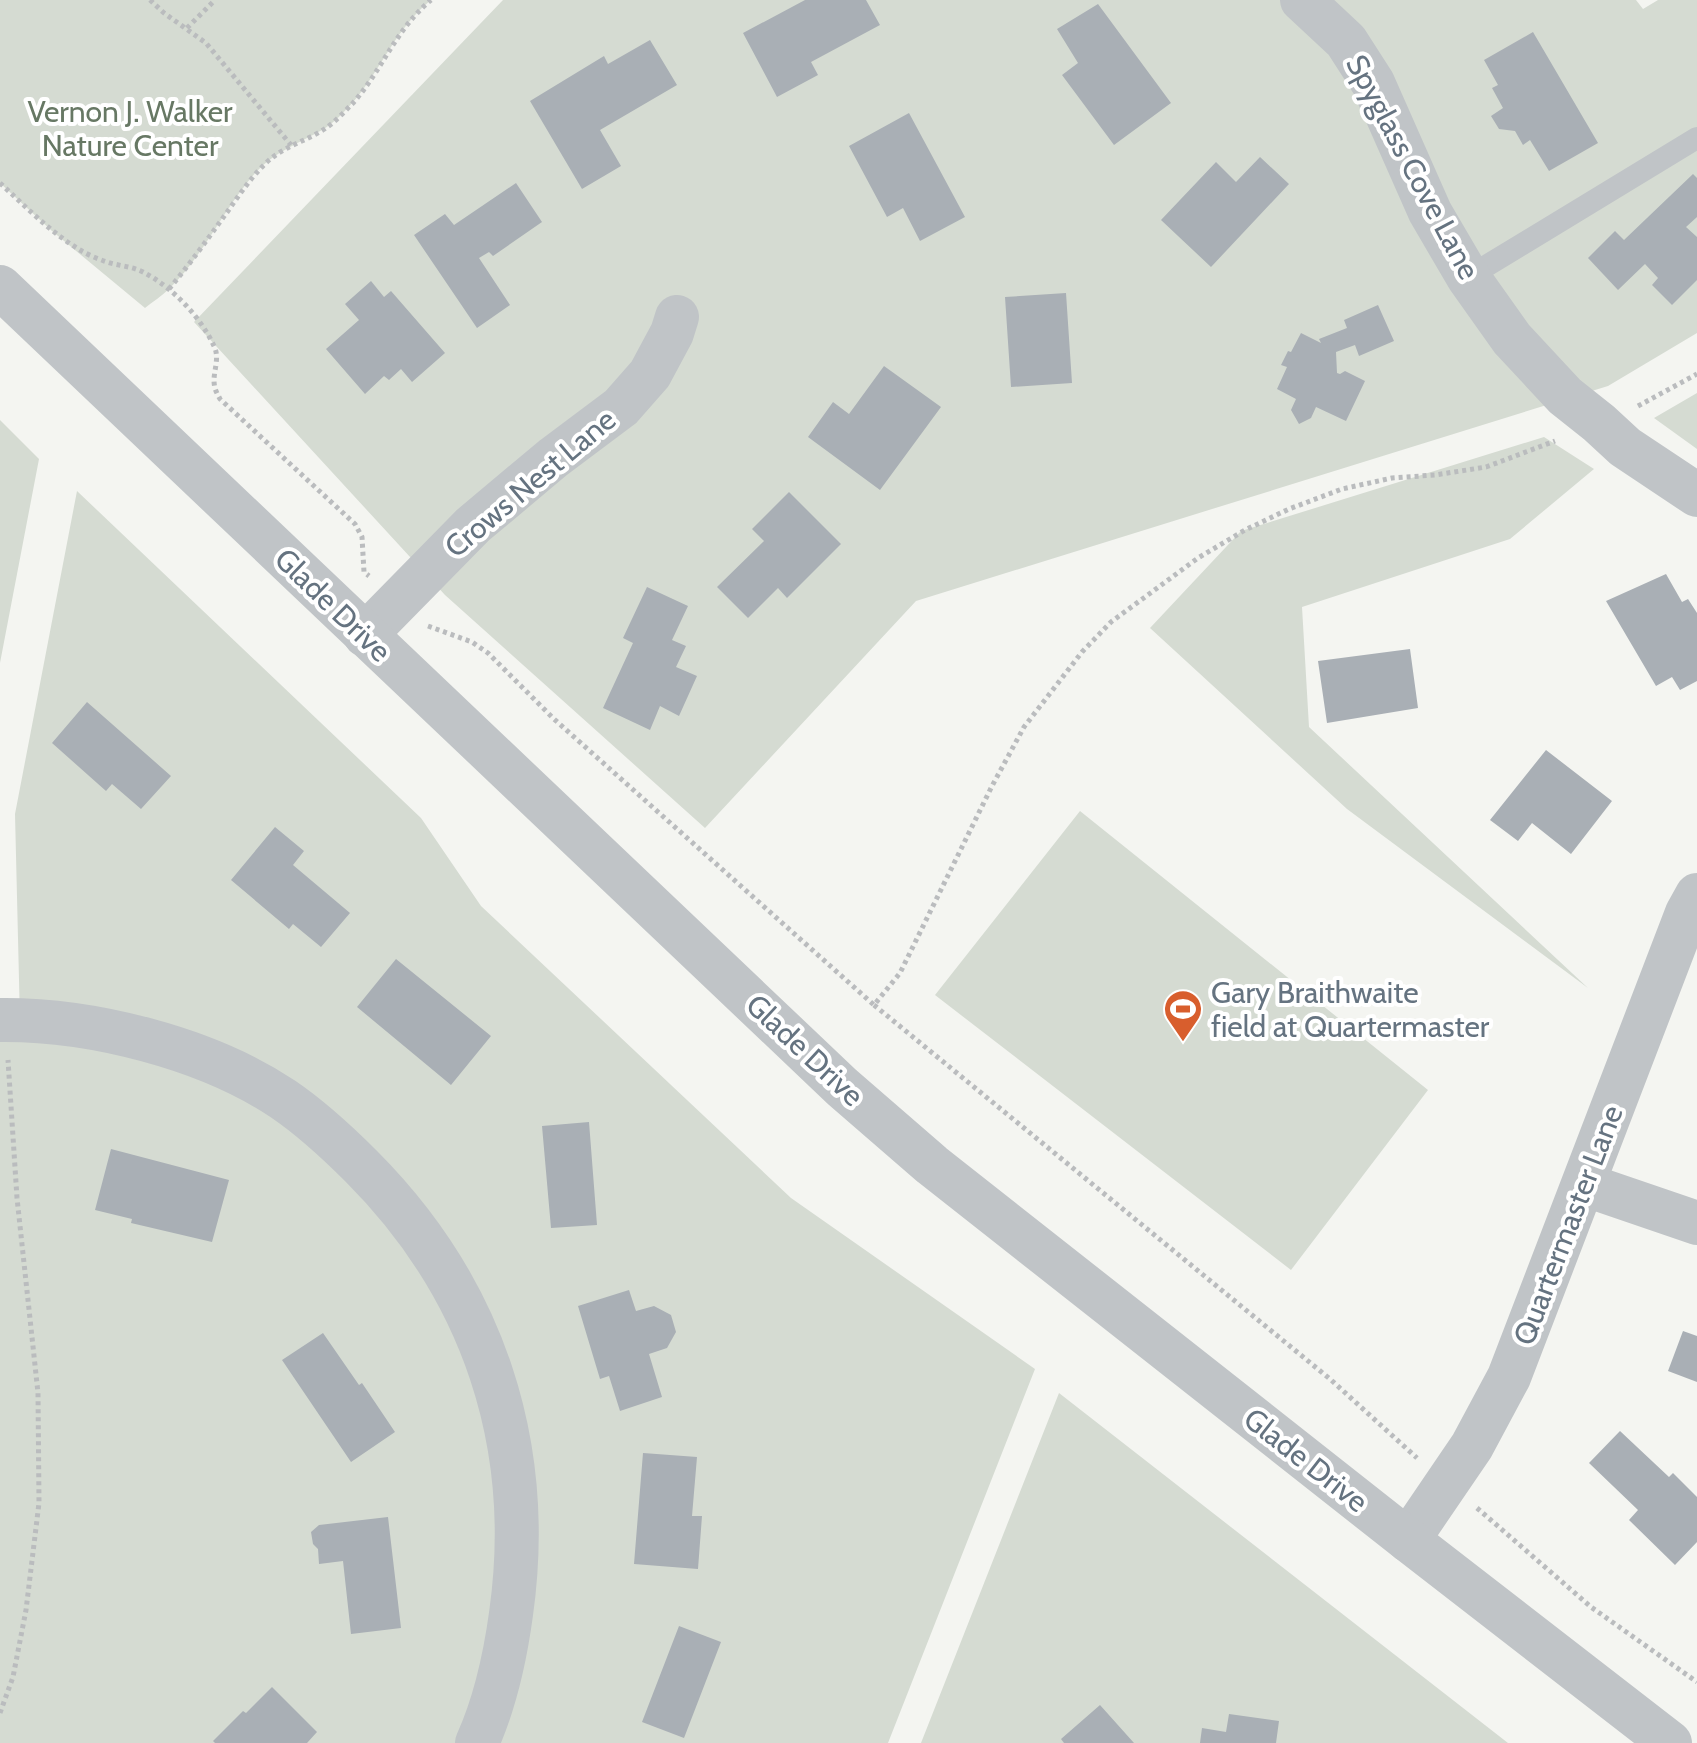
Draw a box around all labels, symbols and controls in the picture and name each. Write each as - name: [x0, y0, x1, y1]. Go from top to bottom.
- street label: Spyglass Cove Lane: [1338, 48, 1488, 286]
- park label: Vernon J. Walker Nature Center: [27, 93, 233, 164]
- street label: Crows Nest Lane: [437, 401, 623, 565]
- street label: Glade Drive: [267, 540, 399, 670]
- place label: Gary Braithwaite field at Quartermaster: [1211, 974, 1490, 1045]
- street label: Glade Drive: [738, 986, 872, 1114]
- sports icon: Gary Braithwaite field at Quartermaster: [1162, 988, 1204, 1043]
- street label: Quartermaster Lane: [1505, 1100, 1631, 1350]
- street label: Glade Drive: [1236, 1400, 1376, 1520]

